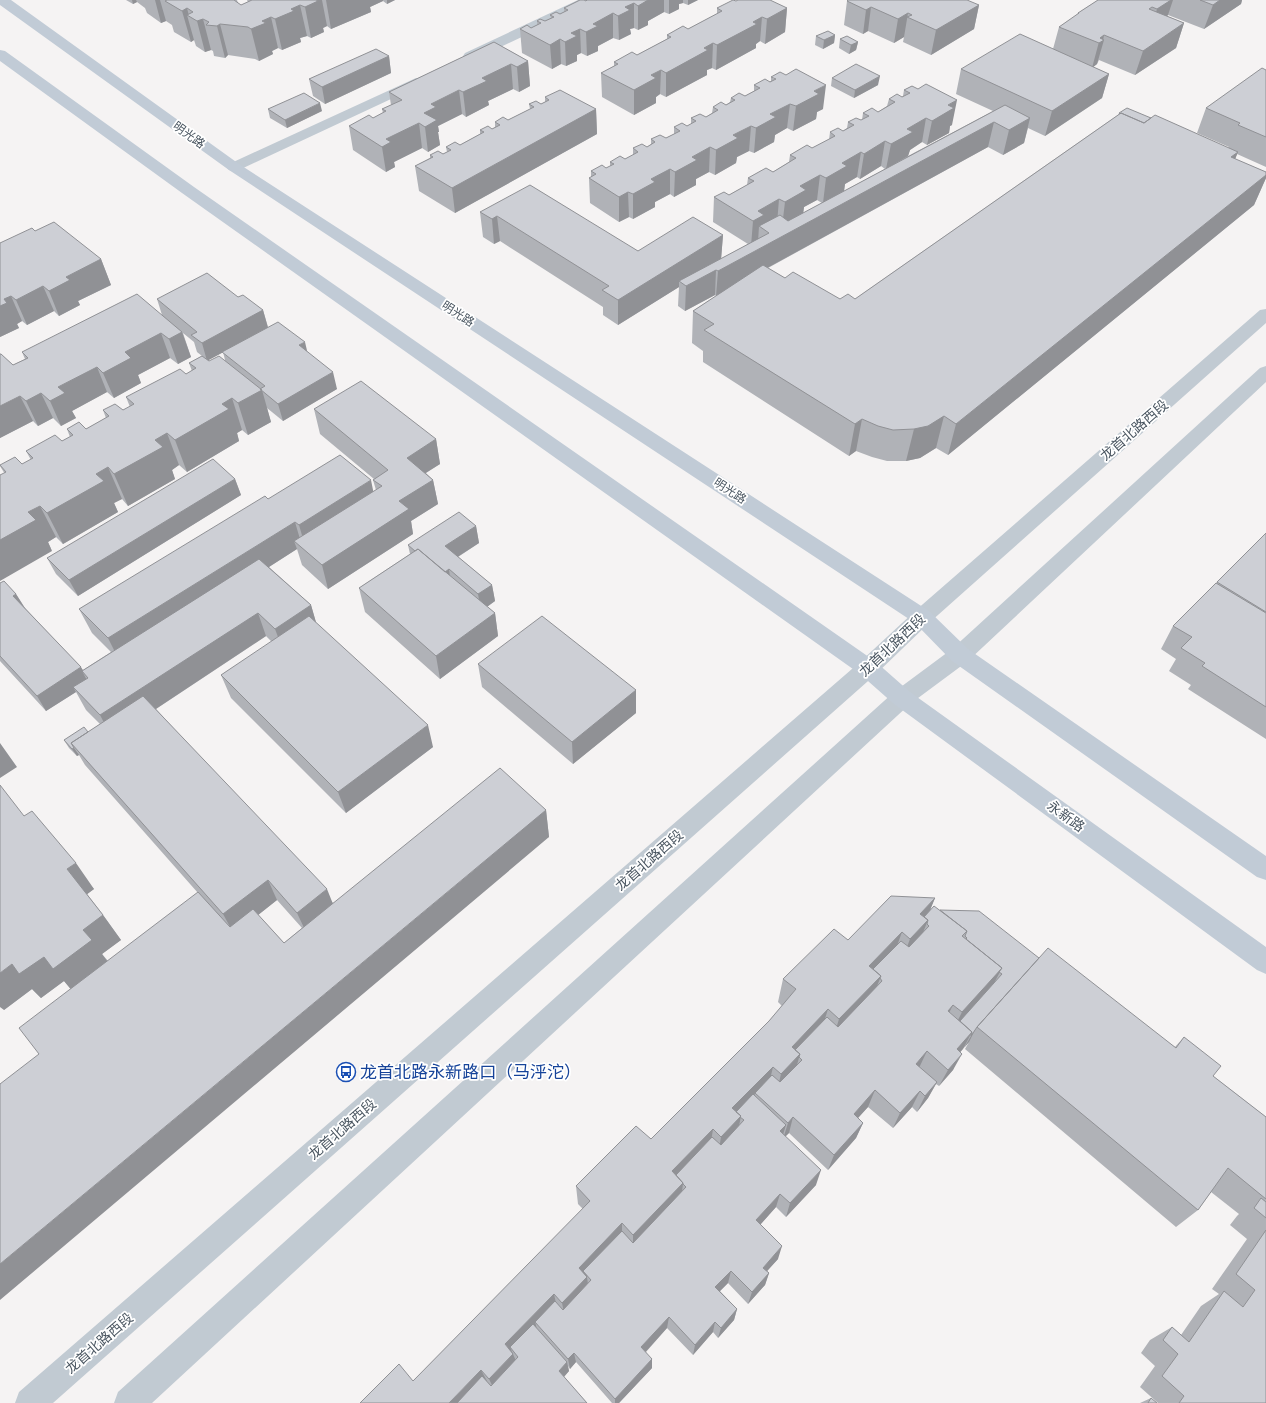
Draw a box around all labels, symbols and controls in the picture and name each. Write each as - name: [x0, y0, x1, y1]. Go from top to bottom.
- street label: 明光路: [170, 118, 208, 151]
- street label: 明光路: [439, 297, 477, 330]
- street label: 龙首北路西段: [1096, 396, 1171, 464]
- street label: 明光路: [711, 474, 749, 507]
- street label: 龙首北路西段: [855, 610, 928, 679]
- street label: 永新路: [1044, 796, 1088, 835]
- street label: 龙首北路西段: [611, 826, 686, 894]
- bus stop icon: 龙首北路永新路口（马泘沱）: [335, 1061, 357, 1083]
- place label: 龙首北路永新路口（马泘沱）: [360, 1061, 581, 1082]
- street label: 龙首北路西段: [304, 1095, 379, 1163]
- street label: 龙首北路西段: [61, 1309, 136, 1377]

